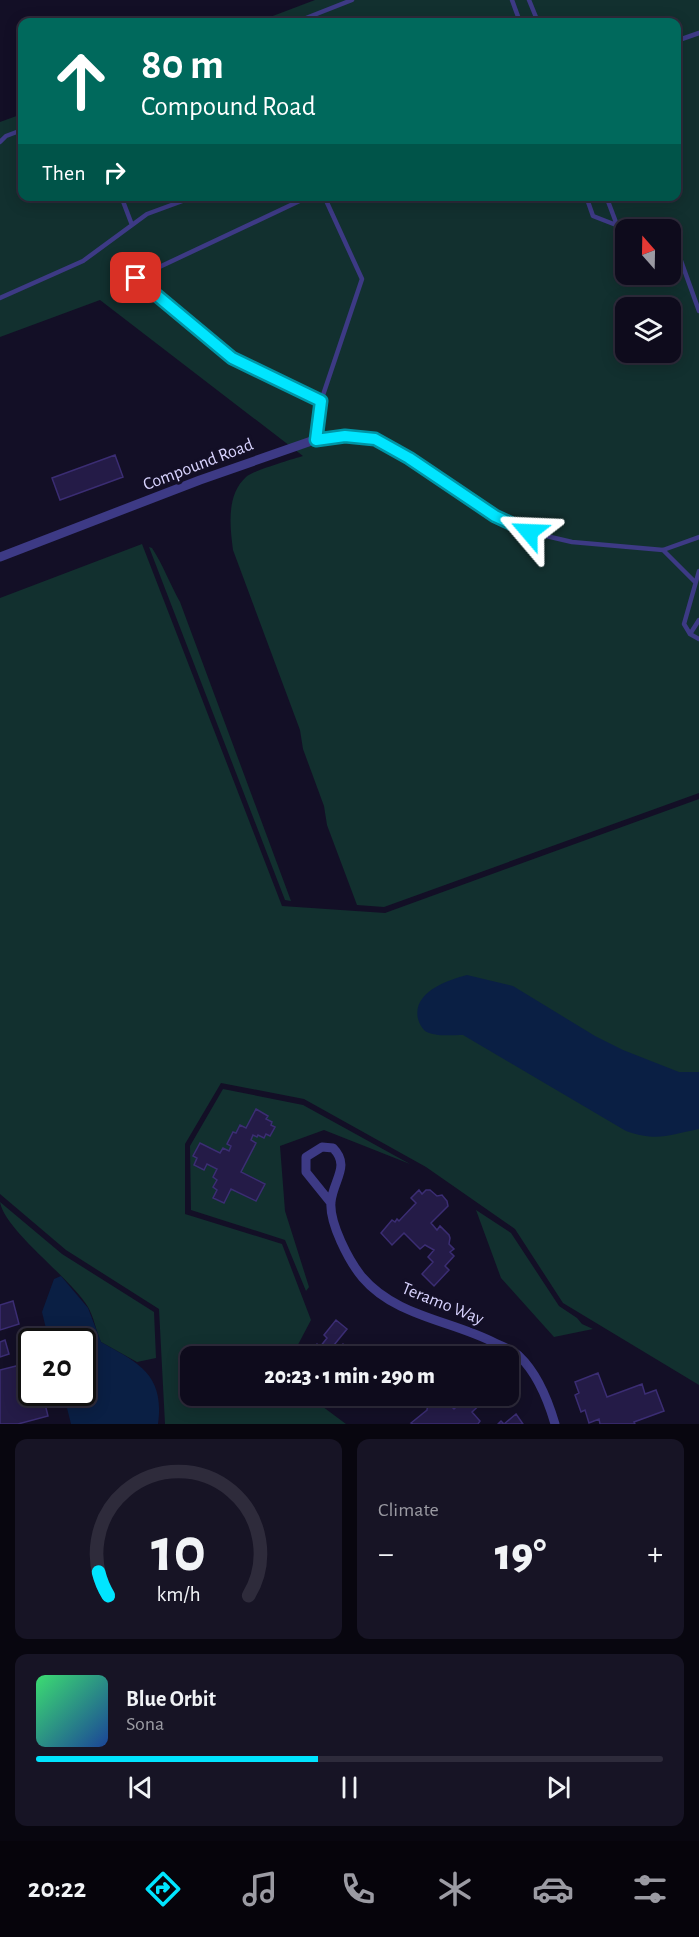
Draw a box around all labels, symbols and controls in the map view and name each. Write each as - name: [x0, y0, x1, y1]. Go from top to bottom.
- icon: ahead: [42, 42, 120, 120]
- text: 80 m: [141, 44, 224, 86]
- text: Compound Road: [141, 93, 316, 120]
- icon: right: [98, 156, 131, 189]
- text: Then: [42, 162, 86, 184]
- north arrow: [615, 219, 681, 285]
- map controls: [615, 219, 681, 363]
- pin: [110, 252, 161, 303]
- icon: arrive: [119, 261, 152, 294]
- button: layers: [615, 297, 681, 363]
- street label: Compound Road: [141, 436, 256, 494]
- position arrow: [497, 500, 561, 564]
- street label: Teramo Way: [399, 1279, 487, 1329]
- speed limit sign: 20: [18, 1328, 96, 1406]
- text: 20:23 · 1 min · 290 m: [264, 1365, 435, 1387]
- text: Climate: [378, 1500, 439, 1520]
- text: 10: [151, 1520, 206, 1582]
- text: 19°: [495, 1533, 546, 1578]
- text: −: [378, 1538, 394, 1571]
- text: +: [647, 1538, 663, 1571]
- text: km/h: [156, 1584, 201, 1605]
- text: Blue Orbit: [126, 1688, 216, 1710]
- text: Sona: [126, 1714, 164, 1734]
- icon: previous: [124, 1771, 157, 1804]
- icon: pause: [333, 1771, 366, 1804]
- icon: next: [542, 1771, 575, 1804]
- icon: directions: [142, 1868, 184, 1910]
- icon: music: [239, 1868, 281, 1910]
- icon: phone: [337, 1868, 379, 1910]
- icon: climate: [434, 1868, 476, 1910]
- icon: car: [532, 1868, 574, 1910]
- icon: filters: [629, 1868, 671, 1910]
- text: 20:22: [28, 1875, 86, 1902]

